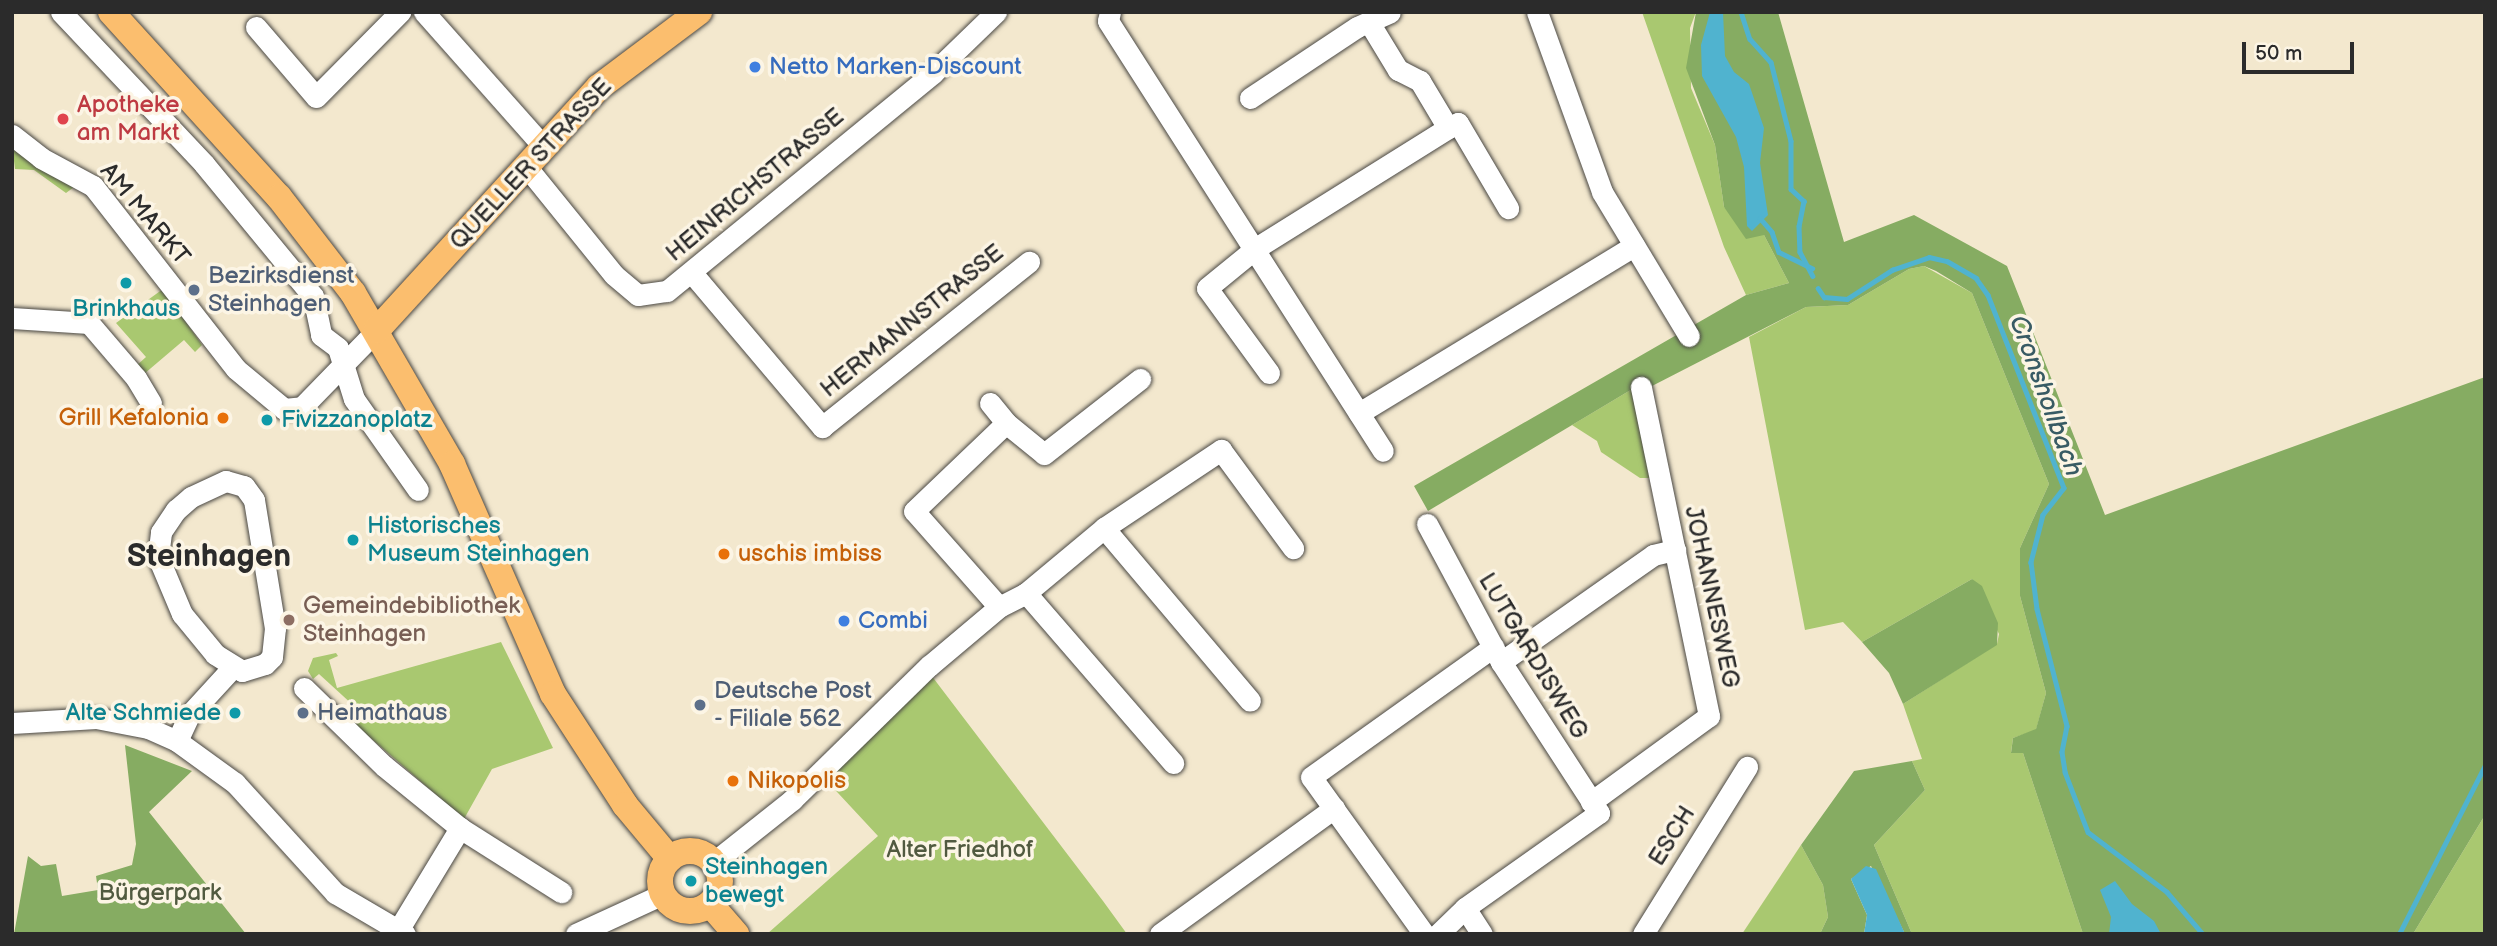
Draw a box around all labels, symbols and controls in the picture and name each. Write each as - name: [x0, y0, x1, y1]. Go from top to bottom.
- scale bar: [2245, 28, 2357, 72]
- text: 50 m: [2255, 41, 2302, 66]
- place label: Netto Marken-Discount: [769, 53, 1022, 81]
- marker: Netto Marken-Discount: [747, 59, 763, 75]
- street label: QUELLER STRASSE: [444, 72, 618, 256]
- place label: Apotheke am Markt: [77, 91, 180, 147]
- street label: HEINRICHSTRASSE: [660, 102, 850, 268]
- marker: Apotheke am Markt: [55, 111, 71, 127]
- street label: AM MARKT: [94, 157, 196, 271]
- street label: HERMANNSTRASSE: [815, 238, 1009, 404]
- place label: Bezirksdienst Steinhagen: [208, 262, 354, 318]
- marker: Brinkhaus: [118, 275, 134, 291]
- marker: Bezirksdienst Steinhagen: [186, 282, 202, 298]
- place label: Brinkhaus: [72, 295, 180, 323]
- water label: Cronshollbach: [2001, 311, 2089, 481]
- place label: Grill Kefalonia: [58, 404, 209, 432]
- place label: Fivizzanoplatz: [281, 406, 432, 434]
- marker: Grill Kefalonia: [215, 410, 231, 426]
- marker: Fivizzanoplatz: [259, 412, 275, 428]
- street label: JOHANNESWEG: [1679, 504, 1745, 690]
- place label: Historisches Museum Steinhagen: [367, 512, 590, 568]
- marker: Historisches Museum Steinhagen: [345, 532, 361, 548]
- district label: Steinhagen: [127, 538, 291, 576]
- place label: uschis imbiss: [738, 540, 882, 568]
- marker: uschis imbiss: [716, 546, 732, 562]
- street label: LUTGARDISWEG: [1472, 568, 1594, 744]
- place label: Gemeindebibliothek Steinhagen: [303, 592, 520, 648]
- place label: Combi: [858, 607, 928, 635]
- marker: Gemeindebibliothek Steinhagen: [281, 612, 297, 628]
- marker: Combi: [836, 613, 852, 629]
- place label: Deutsche Post - Filiale 562: [714, 677, 872, 733]
- marker: Deutsche Post - Filiale 562: [692, 697, 708, 713]
- place label: Alte Schmiede: [65, 699, 221, 727]
- place label: Heimathaus: [317, 699, 447, 727]
- marker: Alte Schmiede: [227, 705, 243, 721]
- marker: Heimathaus: [295, 705, 311, 721]
- place label: Nikopolis: [747, 767, 846, 795]
- marker: Nikopolis: [725, 773, 741, 789]
- street label: ESCH: [1643, 801, 1701, 871]
- park label: Alter Friedhof: [887, 836, 1033, 864]
- place label: Steinhagen bewegt: [705, 853, 828, 909]
- marker: Steinhagen bewegt: [683, 873, 699, 889]
- park label: Bürgerpark: [99, 879, 221, 907]

